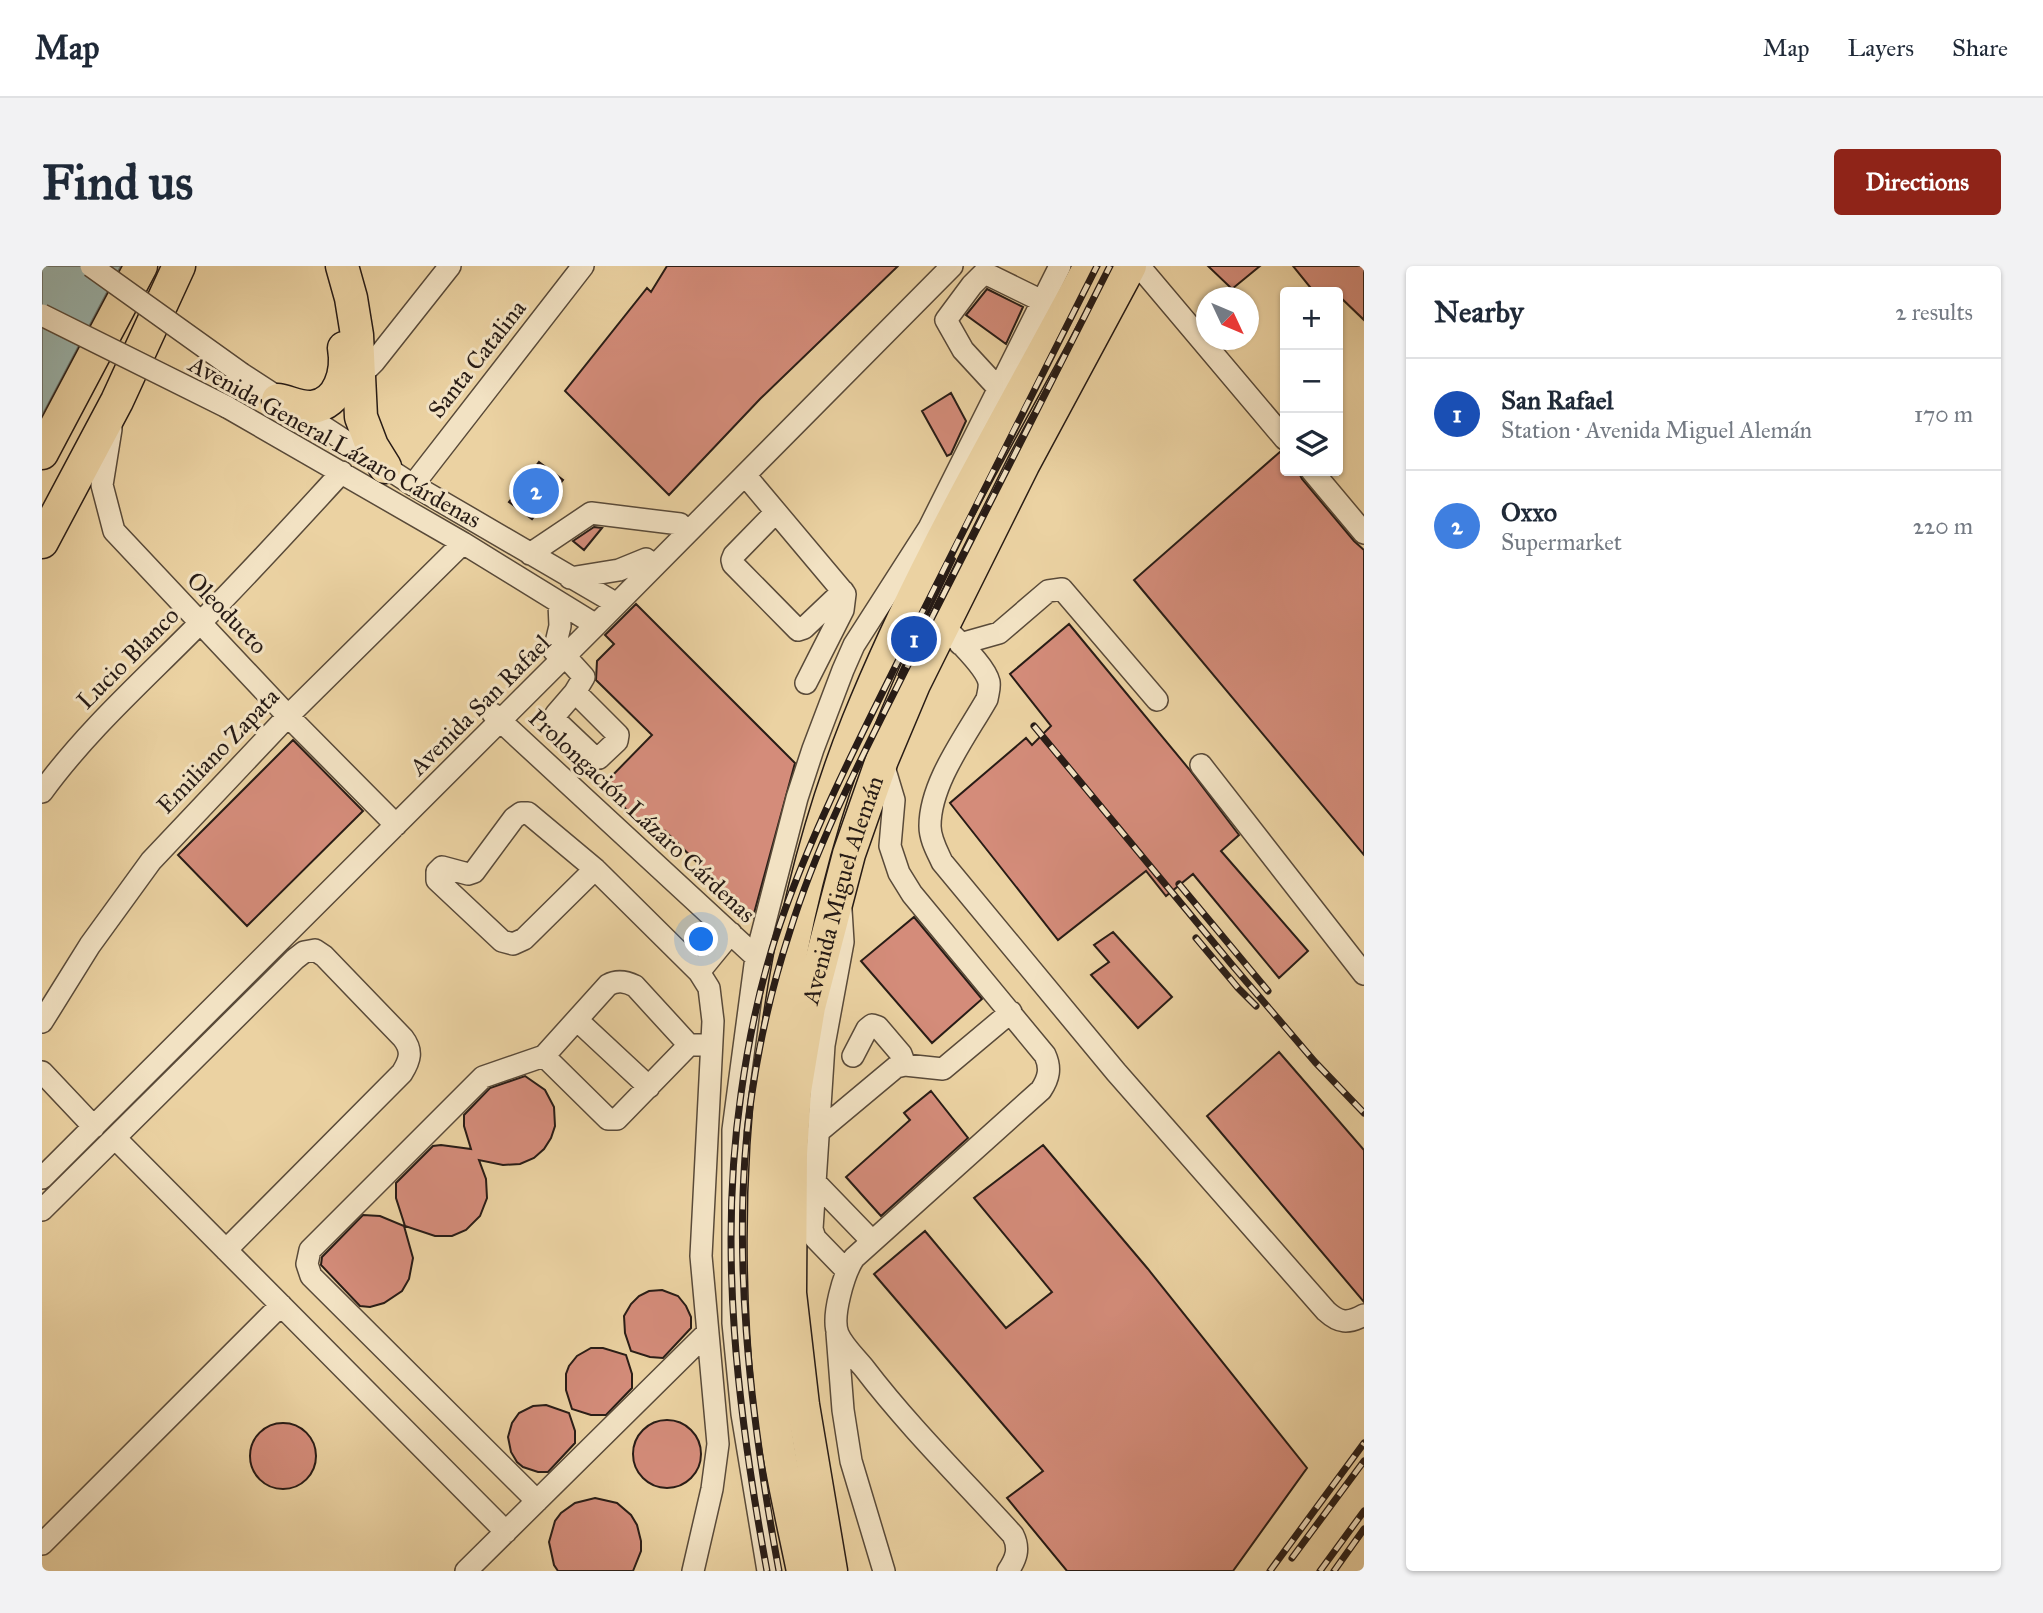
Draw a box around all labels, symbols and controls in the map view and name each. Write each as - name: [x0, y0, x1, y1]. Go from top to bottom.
- text: Map: [35, 28, 99, 68]
- text: Map: [1763, 33, 1810, 63]
- text: Layers: [1848, 33, 1914, 63]
- text: Share: [1952, 33, 2008, 63]
- button: Directions: [1834, 149, 2001, 215]
- text: Find us: [42, 153, 193, 212]
- north arrow: [1196, 287, 1259, 350]
- map controls: [1280, 287, 1343, 476]
- button: +: [1280, 287, 1343, 350]
- street label: Santa Catalina: [421, 293, 533, 424]
- text: Nearby: [1434, 294, 1524, 330]
- text: 2 results: [1895, 298, 1973, 326]
- street label: Avenida General Lázaro Cárdenas: [183, 349, 486, 535]
- button: −: [1280, 350, 1343, 413]
- text: San Rafael: [1501, 384, 1614, 416]
- text: 1: [1452, 400, 1462, 428]
- text: 170 m: [1914, 400, 1973, 428]
- button: layers: [1280, 413, 1343, 476]
- text: Station · Avenida Miguel Alemán: [1501, 416, 1812, 444]
- pin: 2: [513, 465, 559, 517]
- text: Oxxo: [1501, 496, 1557, 528]
- text: 2: [1451, 512, 1463, 540]
- text: 220 m: [1913, 512, 1973, 540]
- text: Supermarket: [1501, 528, 1622, 556]
- street label: Oleoducto: [181, 566, 273, 660]
- street label: Lucio Blanco: [71, 601, 185, 715]
- pin: 1: [891, 613, 937, 665]
- street label: Avenida San Rafael: [403, 628, 557, 782]
- street label: Emiliano Zapata: [150, 681, 286, 820]
- street label: Prolongación Lázaro Cárdenas: [522, 703, 762, 929]
- street label: Avenida Miguel Alemán: [795, 772, 890, 1008]
- your location: [684, 922, 718, 956]

